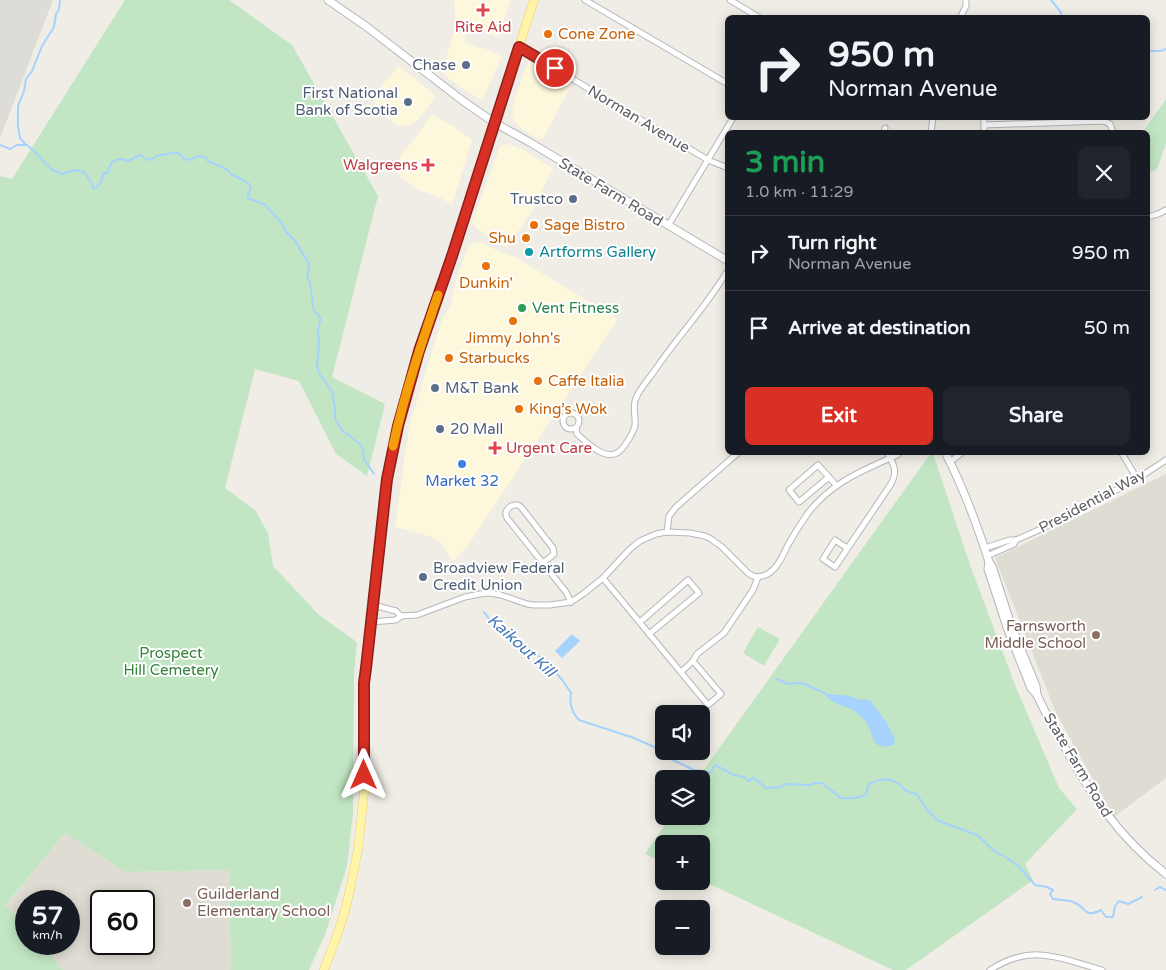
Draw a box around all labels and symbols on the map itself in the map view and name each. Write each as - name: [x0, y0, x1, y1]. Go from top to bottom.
- marker: Rite Aid: [477, 4, 489, 16]
- place label: Rite Aid: [455, 18, 511, 36]
- place label: Cone Zone: [558, 25, 635, 43]
- marker: Cone Zone: [542, 28, 554, 40]
- pin: [534, 47, 576, 89]
- place label: Chase: [412, 56, 456, 74]
- marker: Chase: [460, 59, 472, 71]
- street label: Norman Avenue: [585, 82, 693, 156]
- place label: First National Bank of Scotia: [295, 84, 398, 119]
- marker: First National Bank of Scotia: [402, 96, 414, 108]
- street label: State Farm Road: [556, 154, 666, 230]
- place label: Walgreens: [343, 156, 418, 174]
- marker: Walgreens: [422, 159, 434, 171]
- place label: Trustco: [510, 190, 563, 208]
- marker: Trustco: [567, 193, 579, 205]
- place label: Sage Bistro: [544, 216, 625, 234]
- marker: Sage Bistro: [528, 219, 540, 231]
- place label: Shu: [489, 229, 516, 247]
- marker: Shu: [520, 232, 532, 244]
- place label: Artforms Gallery: [539, 243, 656, 261]
- marker: Artforms Gallery: [523, 246, 535, 258]
- marker: Dunkin': [480, 260, 492, 272]
- place label: Dunkin': [459, 274, 513, 292]
- place label: Vent Fitness: [532, 299, 619, 317]
- marker: Vent Fitness: [516, 302, 528, 314]
- marker: Jimmy John's: [507, 315, 519, 327]
- place label: Jimmy John's: [466, 329, 561, 347]
- place label: Starbucks: [459, 349, 530, 367]
- marker: Starbucks: [443, 352, 455, 364]
- place label: Caffe Italia: [548, 372, 624, 390]
- marker: Caffe Italia: [532, 375, 544, 387]
- place label: M&T Bank: [445, 379, 519, 397]
- marker: M&T Bank: [429, 382, 441, 394]
- place label: King’s Wok: [529, 400, 607, 418]
- marker: King’s Wok: [513, 403, 525, 415]
- place label: 20 Mall: [450, 420, 503, 438]
- marker: 20 Mall: [434, 423, 446, 435]
- place label: Urgent Care: [506, 439, 592, 457]
- marker: Urgent Care: [488, 441, 502, 455]
- marker: Market 32: [456, 458, 468, 470]
- street label: Presidential Way: [1036, 465, 1148, 537]
- place label: Market 32: [425, 472, 499, 490]
- place label: Broadview Federal Credit Union: [433, 559, 565, 594]
- marker: Broadview Federal Credit Union: [417, 571, 429, 583]
- water label: Kaikout Kill: [483, 610, 561, 683]
- place label: Farnsworth Middle School: [985, 617, 1086, 652]
- marker: Farnsworth Middle School: [1090, 629, 1102, 641]
- park label: Prospect Hill Cemetery: [123, 644, 219, 679]
- street label: State Farm Road: [1040, 710, 1116, 820]
- position arrow: [337, 748, 389, 800]
- place label: Guilderland Elementary School: [197, 885, 330, 920]
- speed limit sign: 60: [90, 890, 155, 955]
- marker: Guilderland Elementary School: [181, 897, 193, 909]

